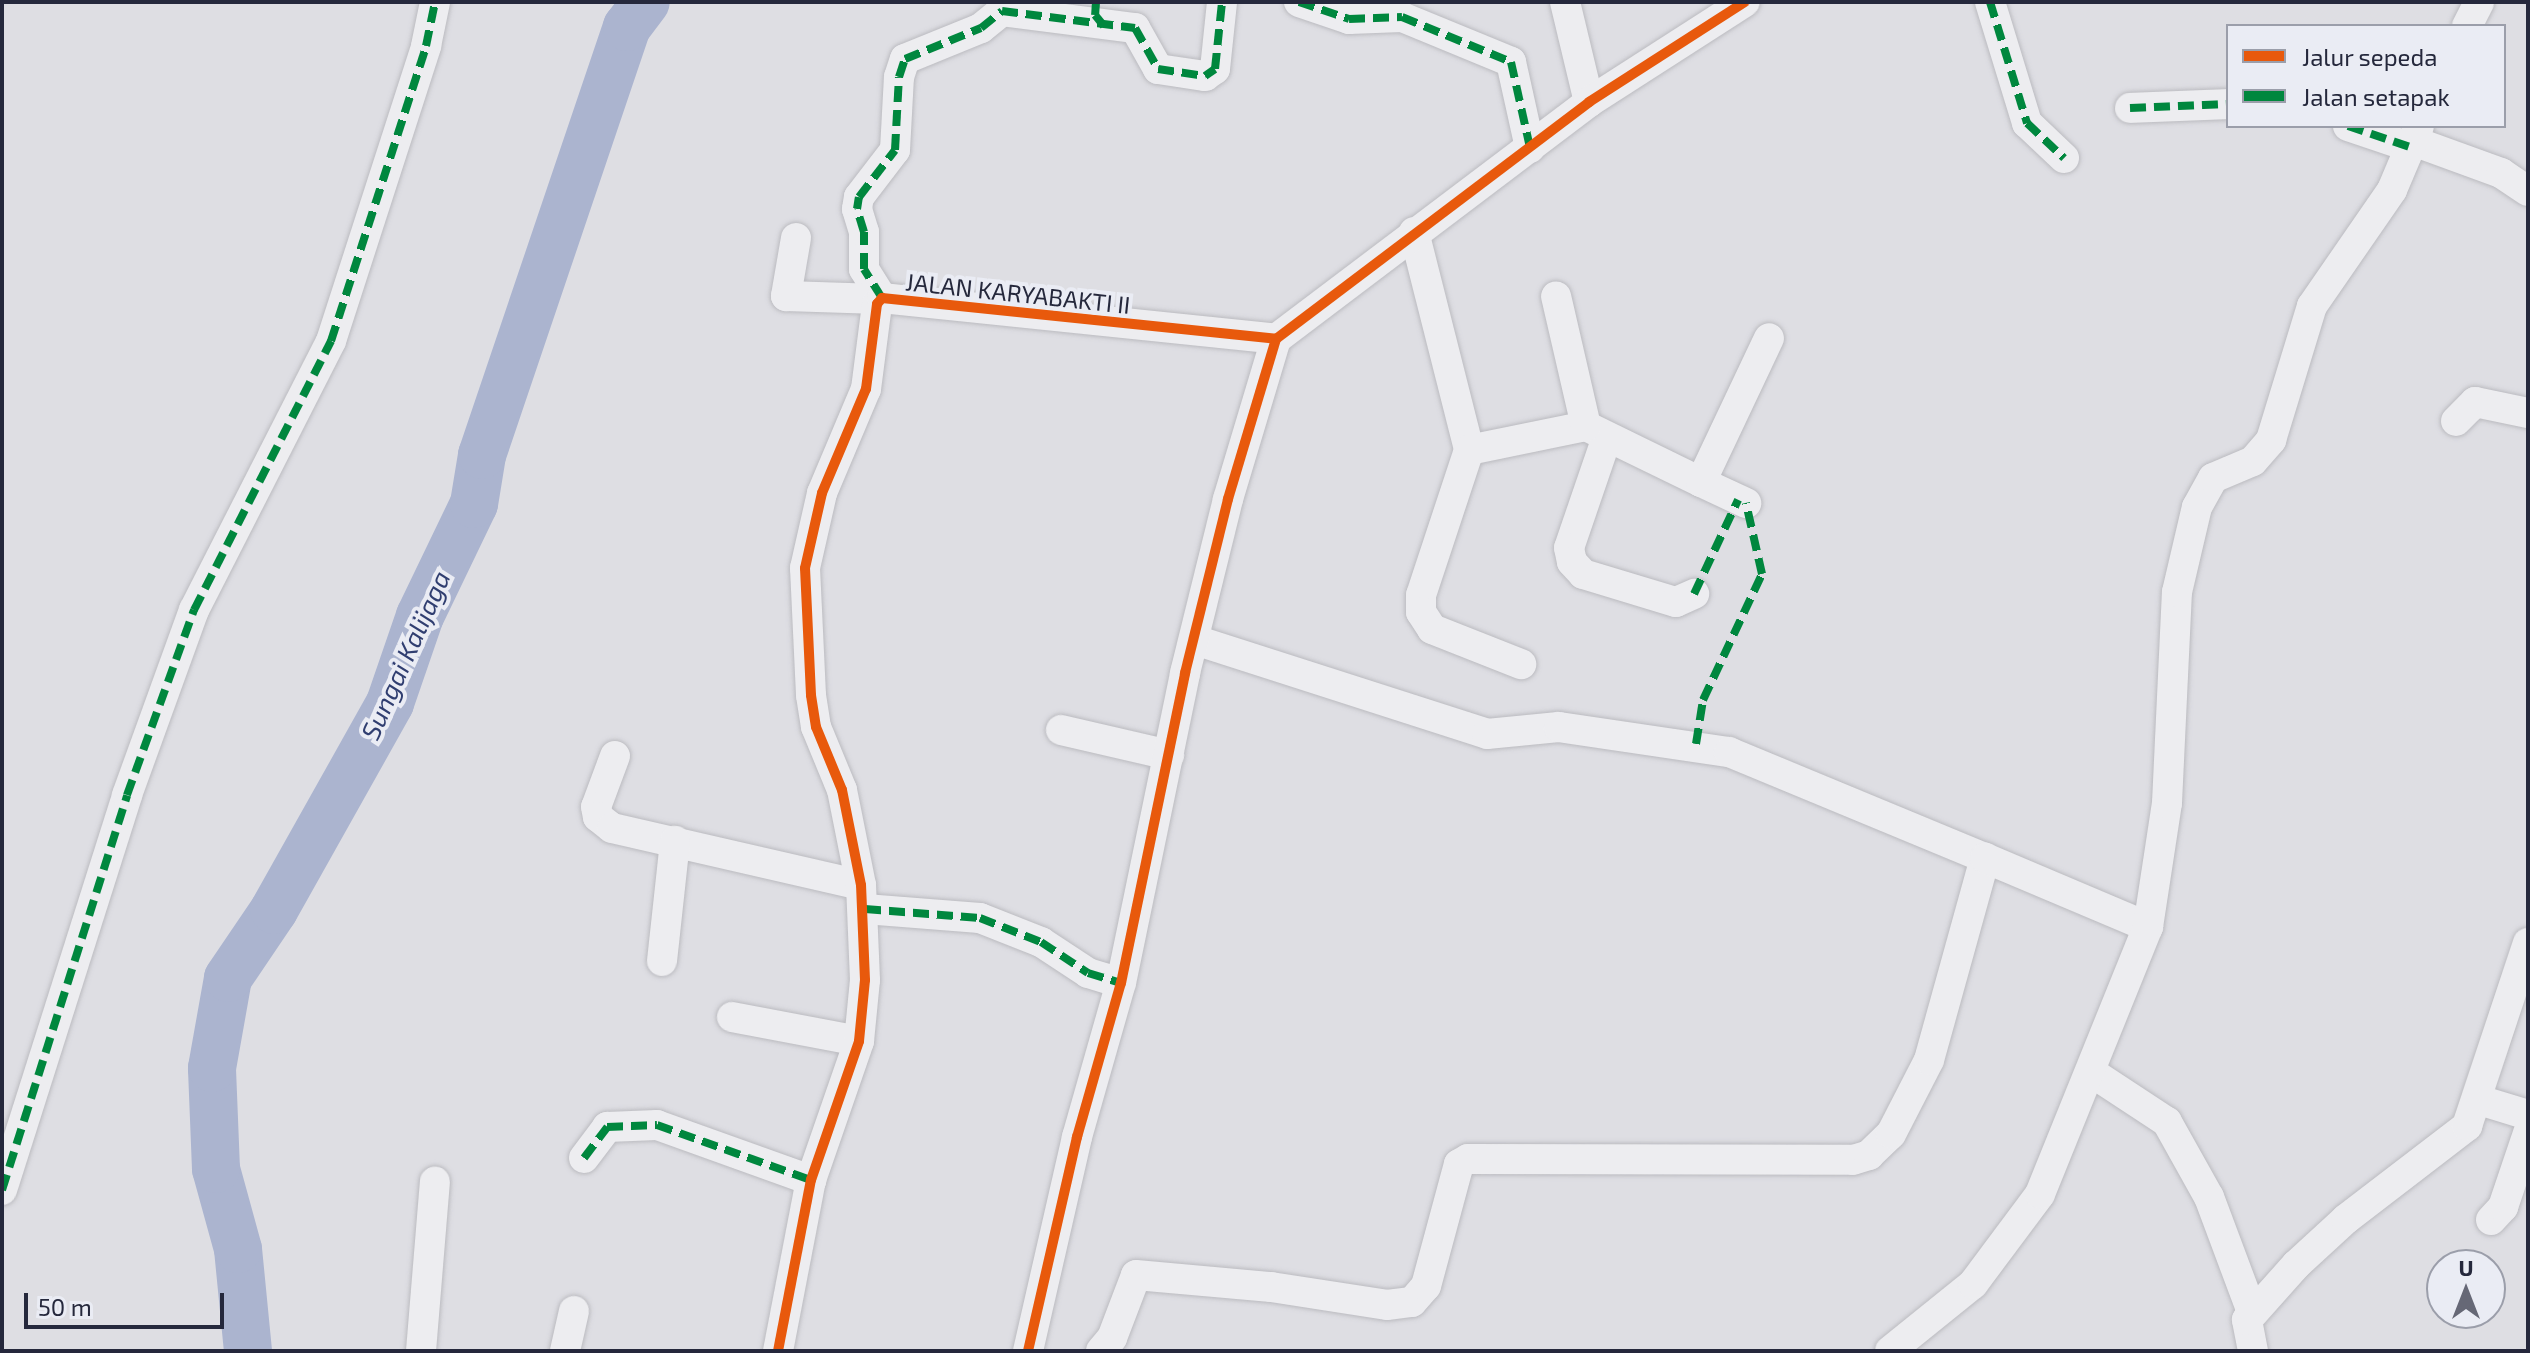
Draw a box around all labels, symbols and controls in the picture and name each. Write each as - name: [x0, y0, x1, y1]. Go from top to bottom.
- legend: [2226, 24, 2506, 128]
- text: Jalur sepeda: [2302, 42, 2437, 71]
- text: Jalan setapak: [2302, 82, 2450, 111]
- street label: JALAN KARYABAKTI II: [904, 267, 1132, 319]
- water label: Sungai Kalijaga: [354, 566, 456, 744]
- north arrow: [2426, 1249, 2506, 1329]
- text: U: [2458, 1254, 2474, 1280]
- scale bar: [28, 1277, 228, 1327]
- text: 50 m: [38, 1292, 92, 1321]

